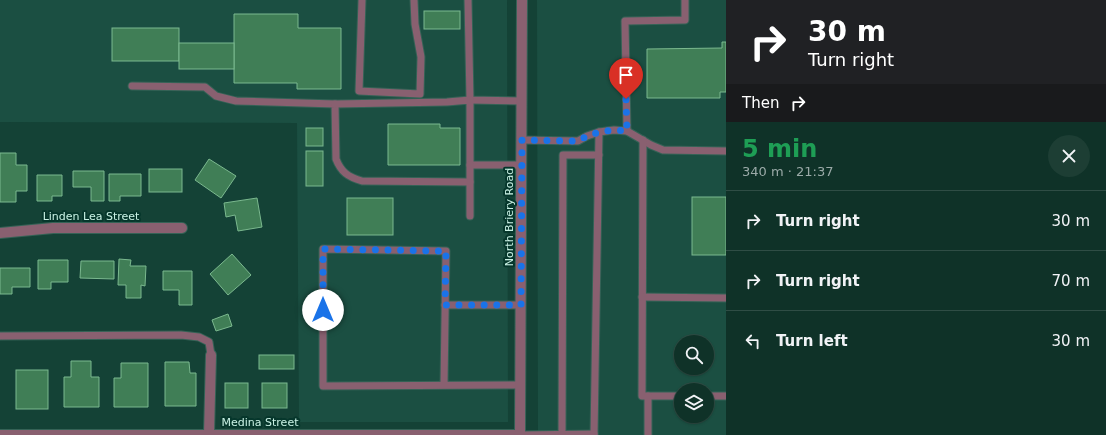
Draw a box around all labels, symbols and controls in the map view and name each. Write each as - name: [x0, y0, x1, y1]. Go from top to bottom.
- text: 30 m: [808, 15, 886, 48]
- icon: right: [742, 16, 794, 68]
- text: Turn right: [808, 49, 894, 70]
- pin: [609, 58, 643, 99]
- icon: arrive: [615, 64, 637, 86]
- icon: right: [787, 92, 809, 114]
- text: Then: [742, 94, 779, 112]
- text: 5 min: [742, 135, 817, 163]
- button: close: [1048, 135, 1090, 177]
- text: 340 m · 21:37: [742, 164, 833, 179]
- street label: North Briery Road: [503, 168, 516, 266]
- street label: Linden Lea Street: [43, 210, 140, 223]
- icon: right: [742, 210, 764, 232]
- text: Turn right: [776, 212, 860, 230]
- text: 30 m: [1052, 212, 1090, 230]
- icon: right: [742, 270, 764, 292]
- text: Turn right: [776, 272, 860, 290]
- text: 70 m: [1052, 272, 1090, 290]
- position arrow: [302, 289, 344, 331]
- icon: left: [742, 330, 764, 352]
- text: Turn left: [776, 332, 848, 350]
- text: 30 m: [1052, 332, 1090, 350]
- map controls: [674, 335, 714, 423]
- button: search: [674, 335, 714, 375]
- button: layers: [674, 383, 714, 423]
- street label: Medina Street: [222, 416, 299, 429]

